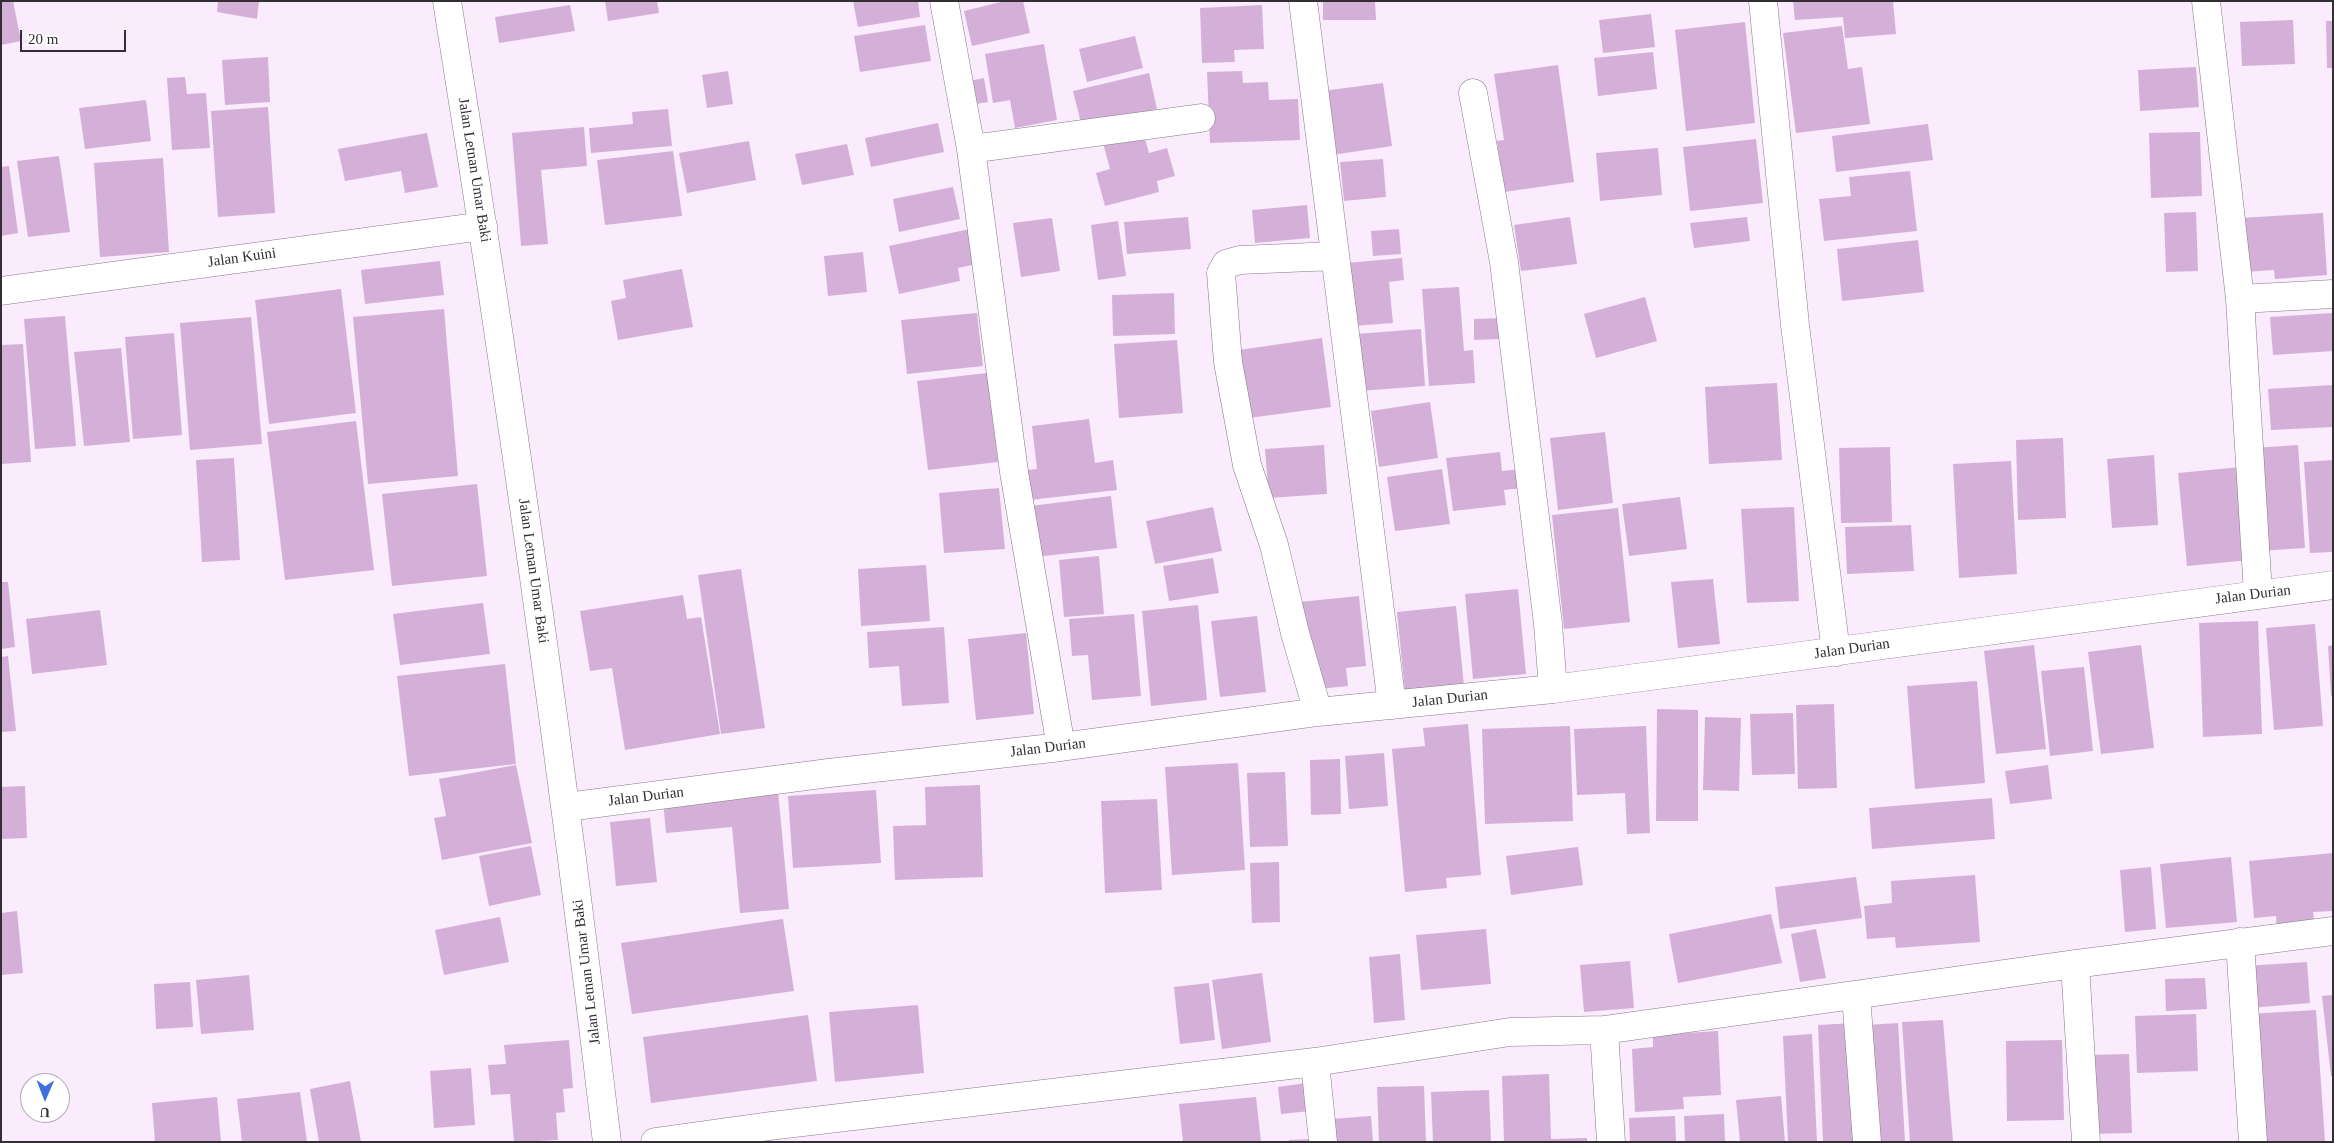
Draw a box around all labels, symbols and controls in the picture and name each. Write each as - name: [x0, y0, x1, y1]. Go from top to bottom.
- scale bar: [22, 20, 129, 52]
- text: 20 m: [28, 31, 58, 47]
- street label: Jalan Letnan Umar Baki: [454, 96, 494, 244]
- street label: Jalan Kuini: [207, 244, 277, 272]
- street label: Jalan Letnan Umar Baki: [514, 497, 552, 645]
- street label: Jalan Durian: [2214, 581, 2292, 609]
- street label: Jalan Durian: [1813, 635, 1891, 663]
- street label: Jalan Durian: [1411, 686, 1489, 712]
- street label: Jalan Durian: [1009, 734, 1087, 762]
- street label: Jalan Durian: [607, 783, 685, 811]
- street label: Jalan Letnan Umar Baki: [569, 898, 605, 1046]
- north arrow: [20, 1073, 70, 1123]
- text: U: [40, 1105, 50, 1120]

